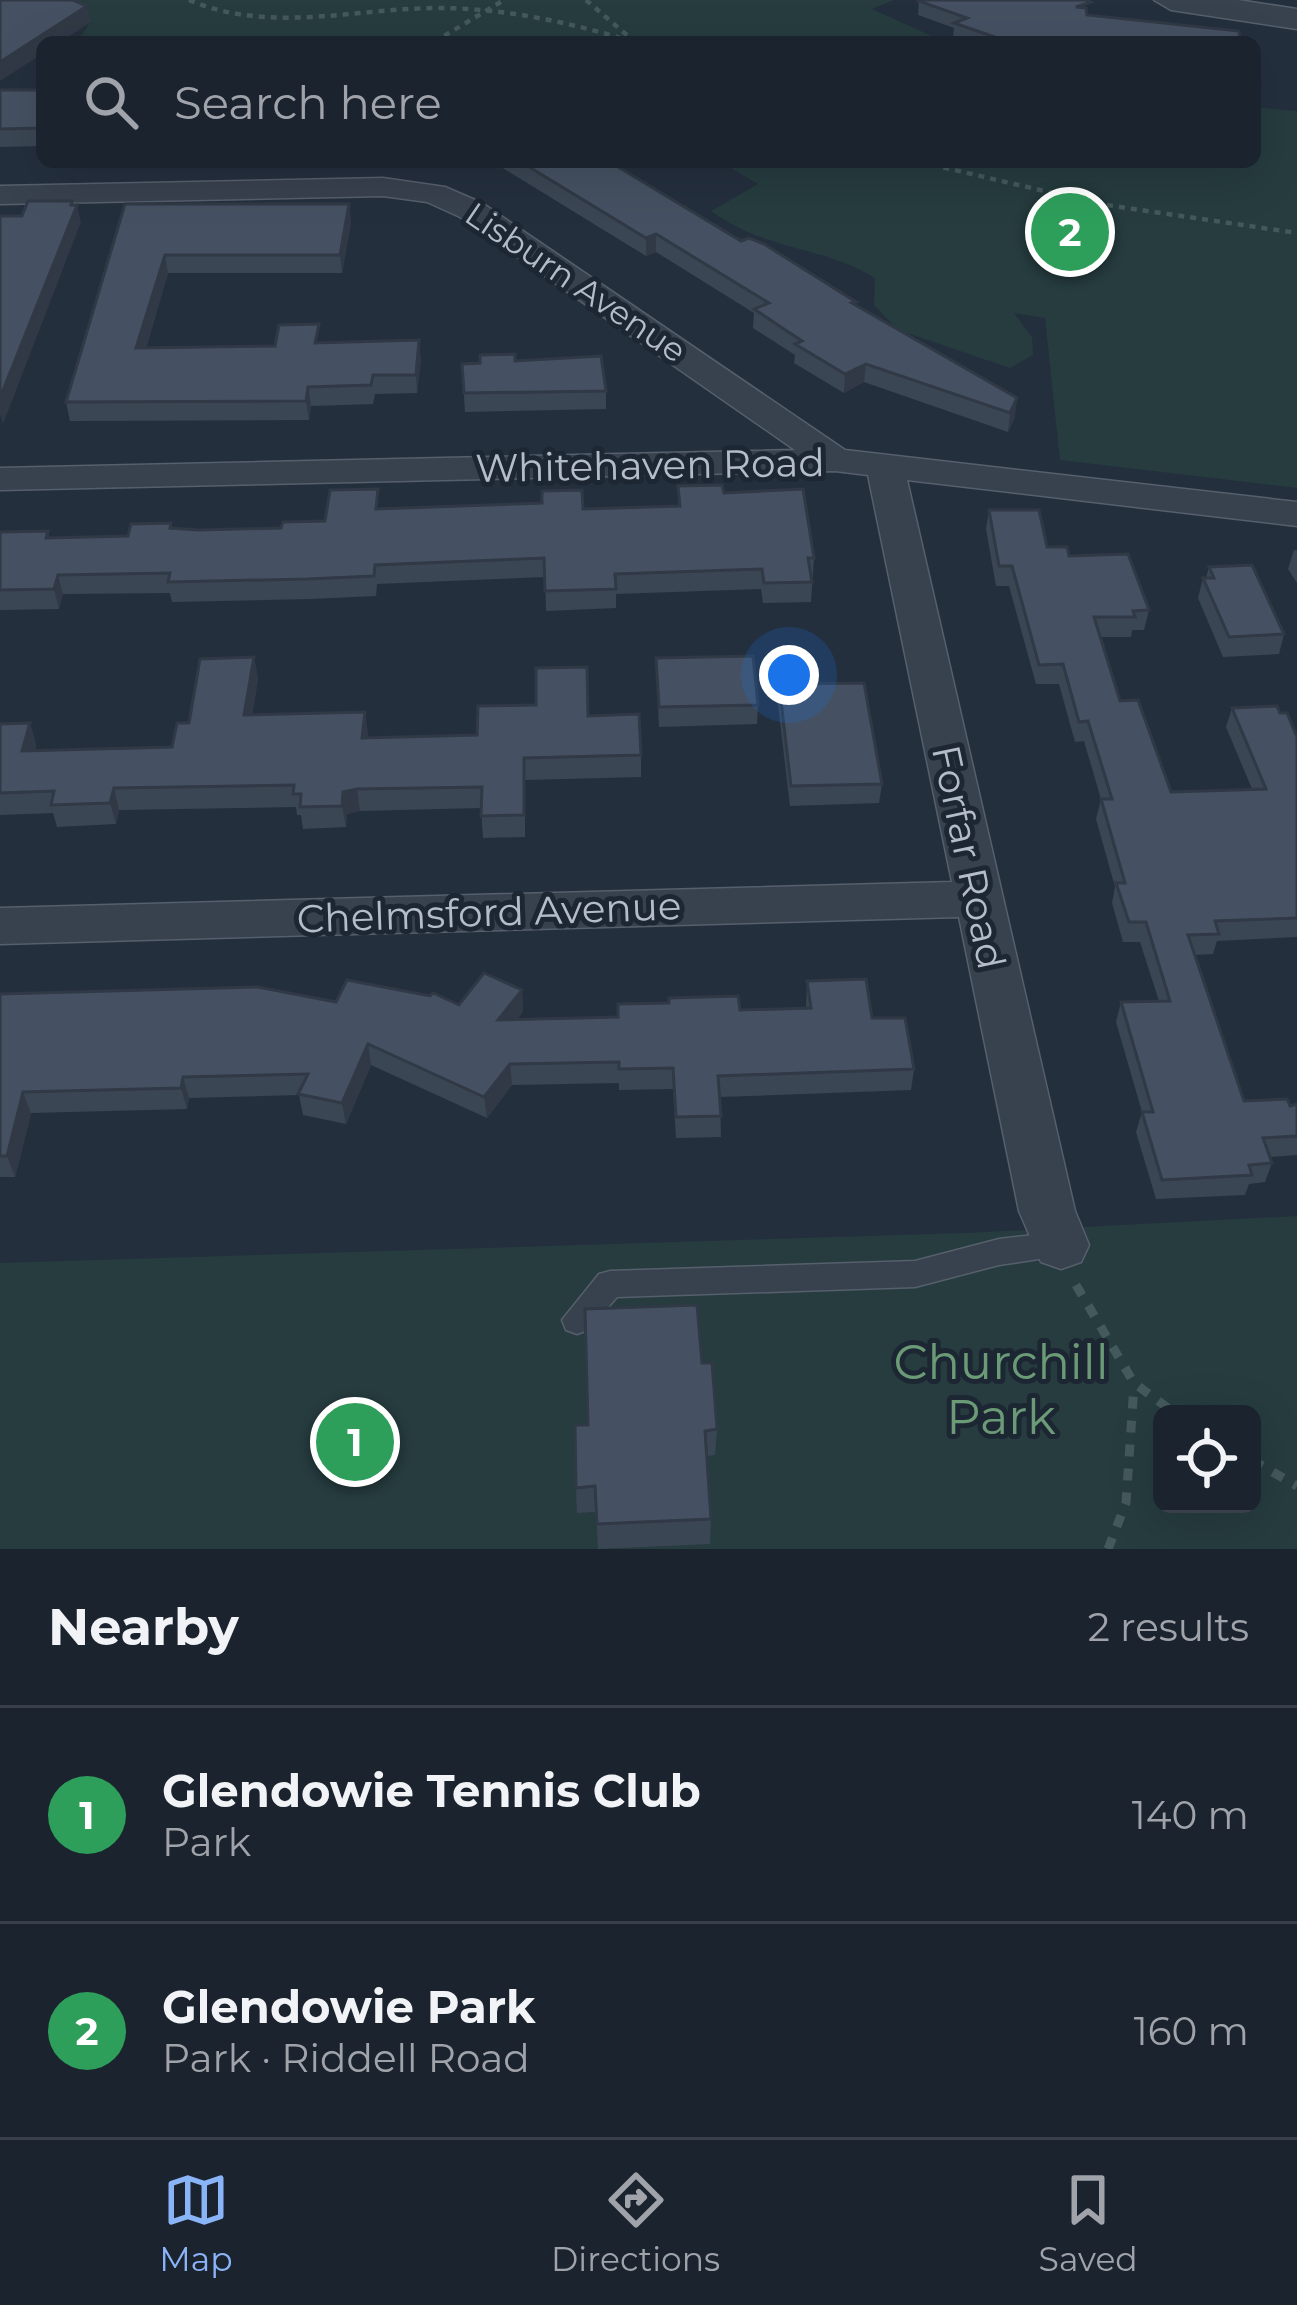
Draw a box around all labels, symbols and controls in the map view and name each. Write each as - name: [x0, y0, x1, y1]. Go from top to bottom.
- search box: [36, 36, 1261, 168]
- icon: search: [78, 69, 144, 135]
- text: Search here: [174, 75, 442, 130]
- pin: 2: [1031, 187, 1109, 277]
- street label: Lisburn Avenue: [458, 193, 694, 371]
- street label: Whitehaven Road: [475, 438, 825, 492]
- your location: [759, 645, 819, 705]
- street label: Forfar Road: [922, 741, 1016, 973]
- street label: Chelmsford Avenue: [296, 881, 682, 943]
- park label: Churchill Park: [893, 1333, 1109, 1446]
- pin: 1: [316, 1397, 394, 1487]
- map controls: [1153, 1405, 1261, 1513]
- button: locate: [1153, 1405, 1261, 1513]
- text: Nearby: [48, 1596, 239, 1658]
- text: 2 results: [1088, 1603, 1249, 1651]
- text: Glendowie Tennis Club: [162, 1763, 701, 1818]
- text: 1: [79, 1791, 95, 1839]
- text: 140 m: [1132, 1791, 1249, 1839]
- text: Park: [162, 1818, 251, 1866]
- text: Glendowie Park: [162, 1979, 535, 2034]
- text: 2: [75, 2007, 99, 2055]
- text: 160 m: [1134, 2007, 1249, 2055]
- text: Park · Riddell Road: [162, 2034, 530, 2082]
- tab: Map: [159, 2167, 233, 2279]
- tab: Directions: [551, 2167, 720, 2279]
- tab: Saved: [1039, 2167, 1138, 2279]

